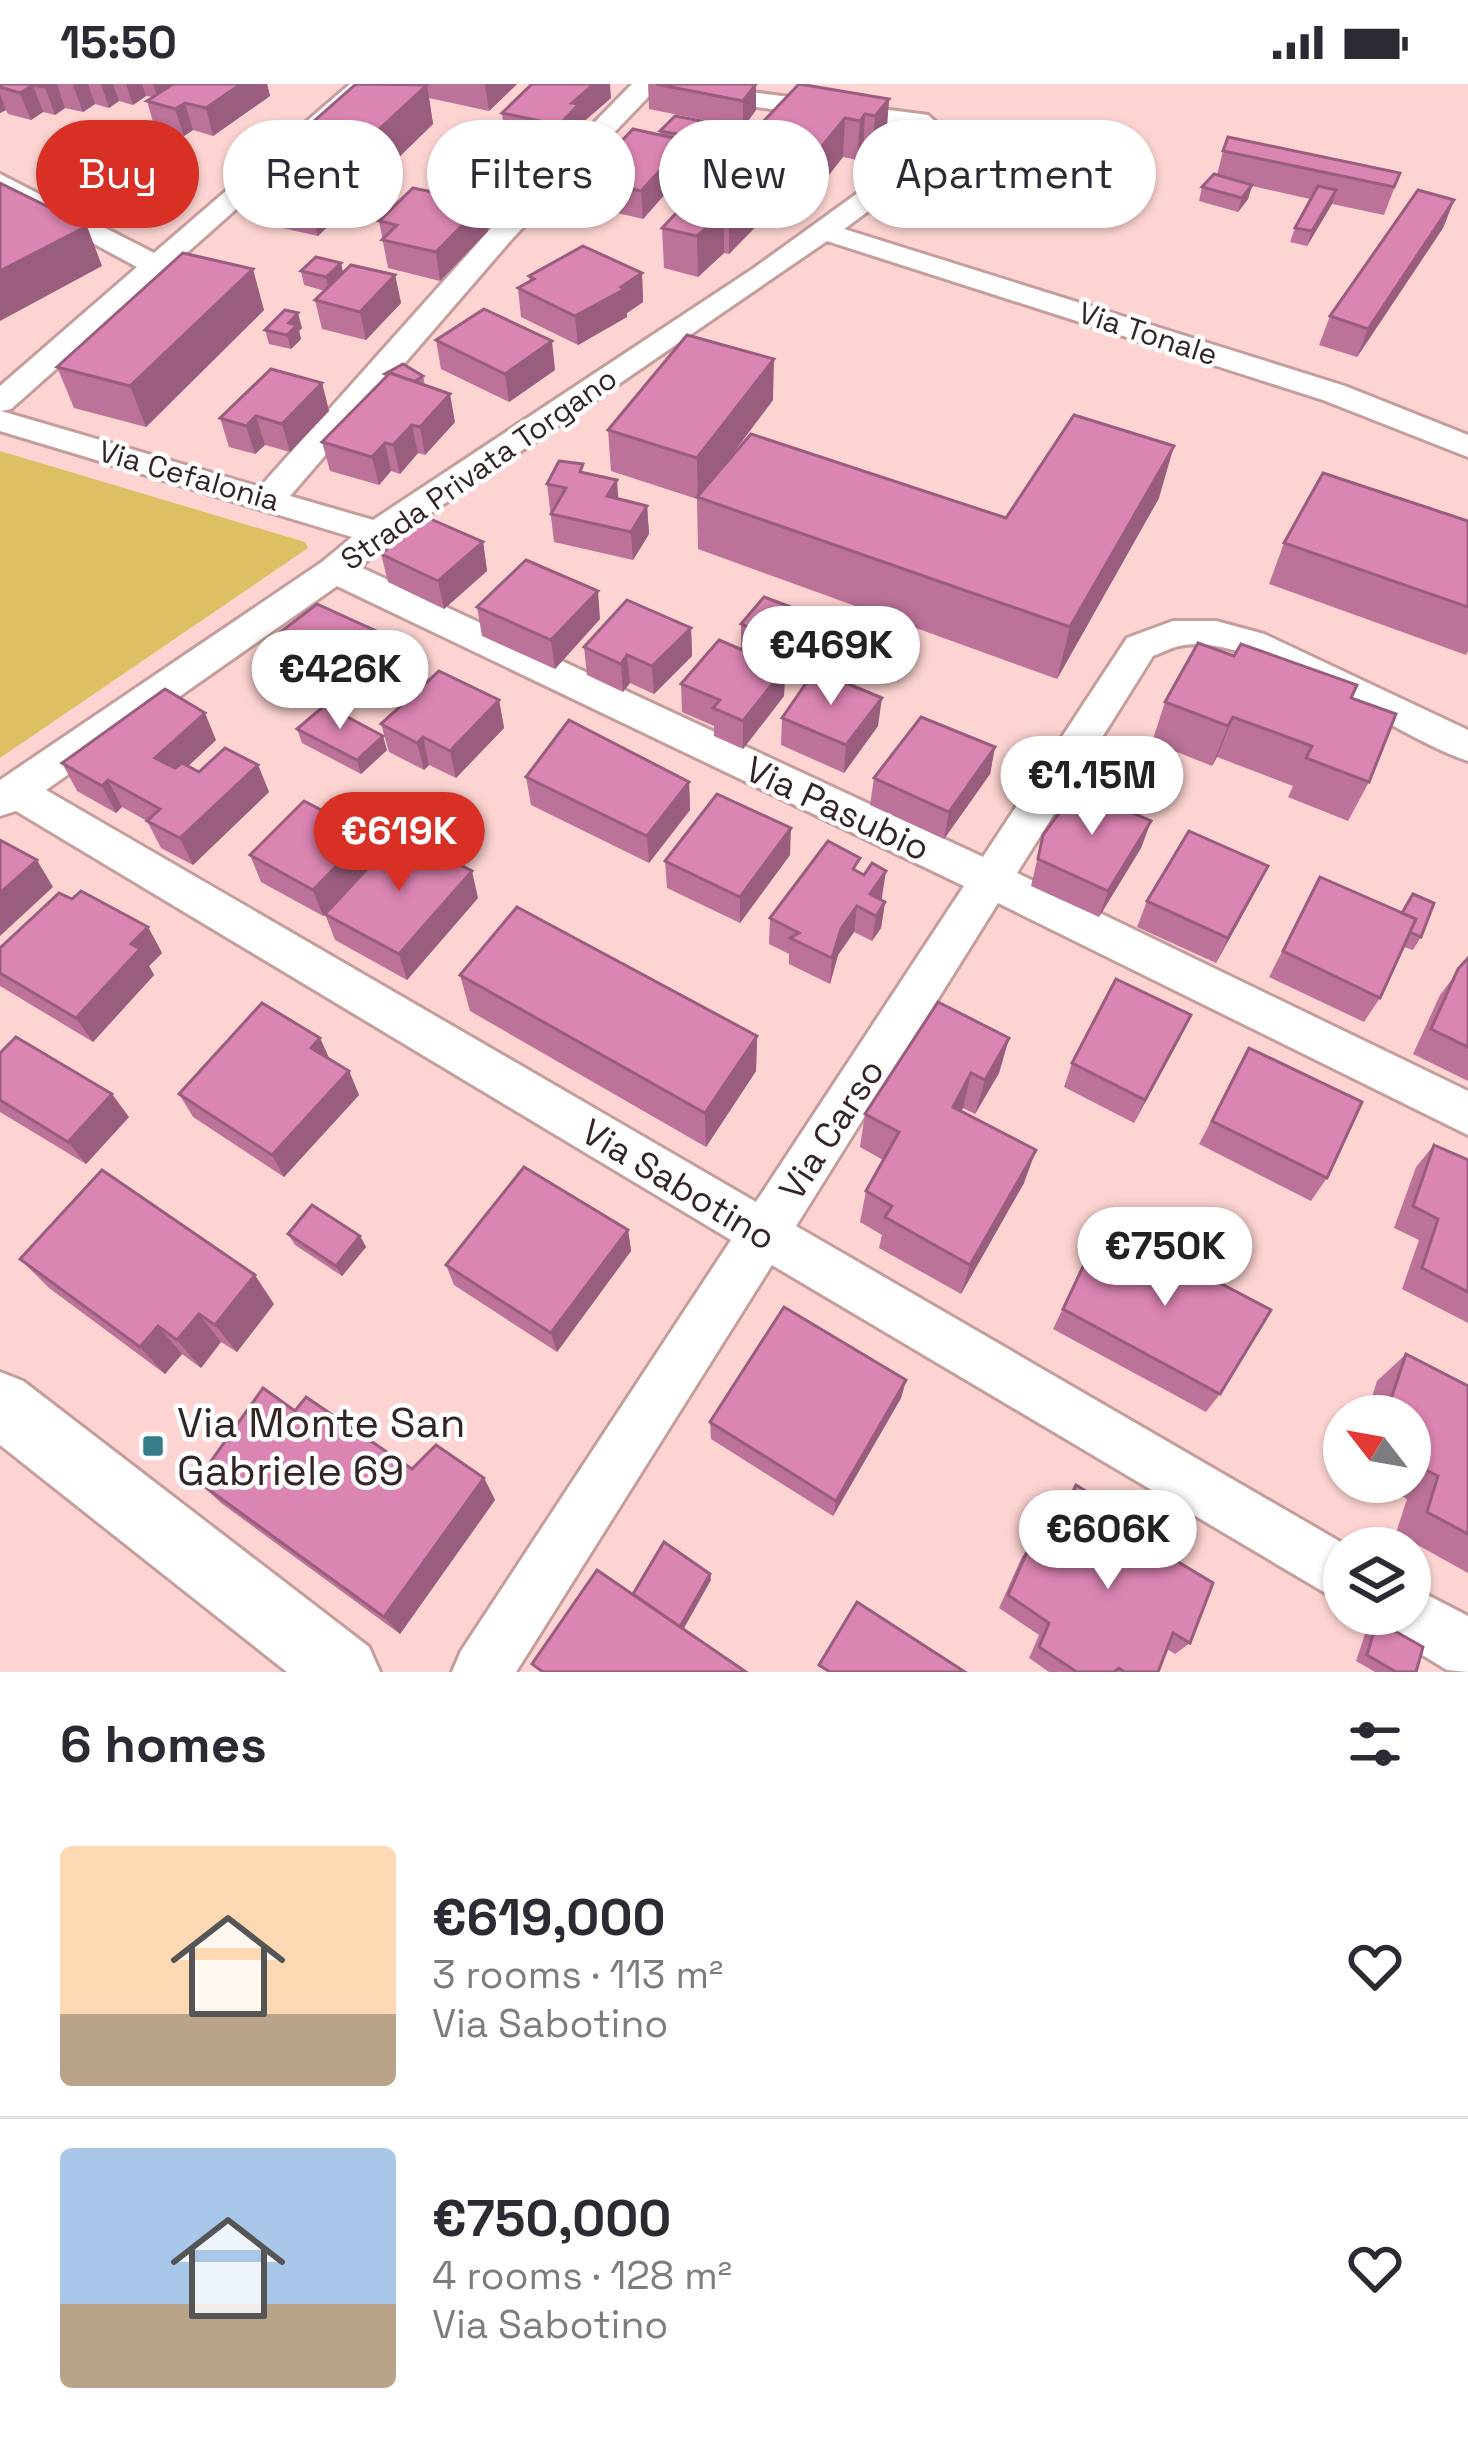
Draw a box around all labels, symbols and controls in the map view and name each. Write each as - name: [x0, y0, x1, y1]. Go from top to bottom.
- text: 15:50: [60, 14, 177, 71]
- chip: Buy: [36, 120, 199, 228]
- chip: Rent: [223, 120, 403, 228]
- chip: Filters: [427, 120, 635, 228]
- chip: New: [659, 120, 829, 228]
- chip: Apartment: [853, 120, 1156, 228]
- street label: Via Tonale: [1074, 293, 1223, 374]
- street label: Strada Privata Torgano: [333, 359, 624, 579]
- street label: Via Cefalonia: [94, 431, 284, 520]
- pin: €469K: [747, 606, 915, 708]
- text: €469K: [769, 620, 893, 669]
- pin: €426K: [256, 630, 424, 732]
- text: €426K: [279, 644, 401, 693]
- pin: €1.15M: [994, 736, 1190, 838]
- street label: Via Pasubio: [738, 746, 937, 872]
- text: €1.15M: [1027, 750, 1157, 799]
- pin: €619K: [315, 792, 483, 894]
- text: €619K: [341, 806, 457, 855]
- street label: Via Carso: [769, 1050, 895, 1209]
- street label: Via Sabotino: [573, 1109, 784, 1261]
- pin: €750K: [1081, 1207, 1249, 1309]
- text: €750K: [1104, 1221, 1226, 1270]
- north arrow: [1323, 1395, 1431, 1503]
- map controls: [1323, 1395, 1431, 1635]
- place label: Via Monte San Gabriele 69: [177, 1396, 466, 1497]
- marker: Via Monte San Gabriele 69: [140, 1433, 166, 1459]
- pin: €606K: [1024, 1490, 1192, 1592]
- text: €606K: [1046, 1504, 1170, 1553]
- button: layers: [1323, 1527, 1431, 1635]
- icon: filters: [1342, 1711, 1408, 1777]
- text: 6 homes: [60, 1712, 267, 1777]
- text: €619,000: [432, 1885, 665, 1950]
- icon: home: [156, 1894, 300, 2038]
- icon: heart: [1342, 1933, 1408, 1999]
- text: 3 rooms · 113 m²: [432, 1950, 723, 1999]
- text: Via Sabotino: [432, 1999, 668, 2048]
- text: €750,000: [432, 2186, 671, 2251]
- icon: home: [156, 2196, 300, 2340]
- icon: heart: [1342, 2235, 1408, 2301]
- text: 4 rooms · 128 m²: [432, 2251, 732, 2300]
- text: Via Sabotino: [432, 2300, 668, 2349]

